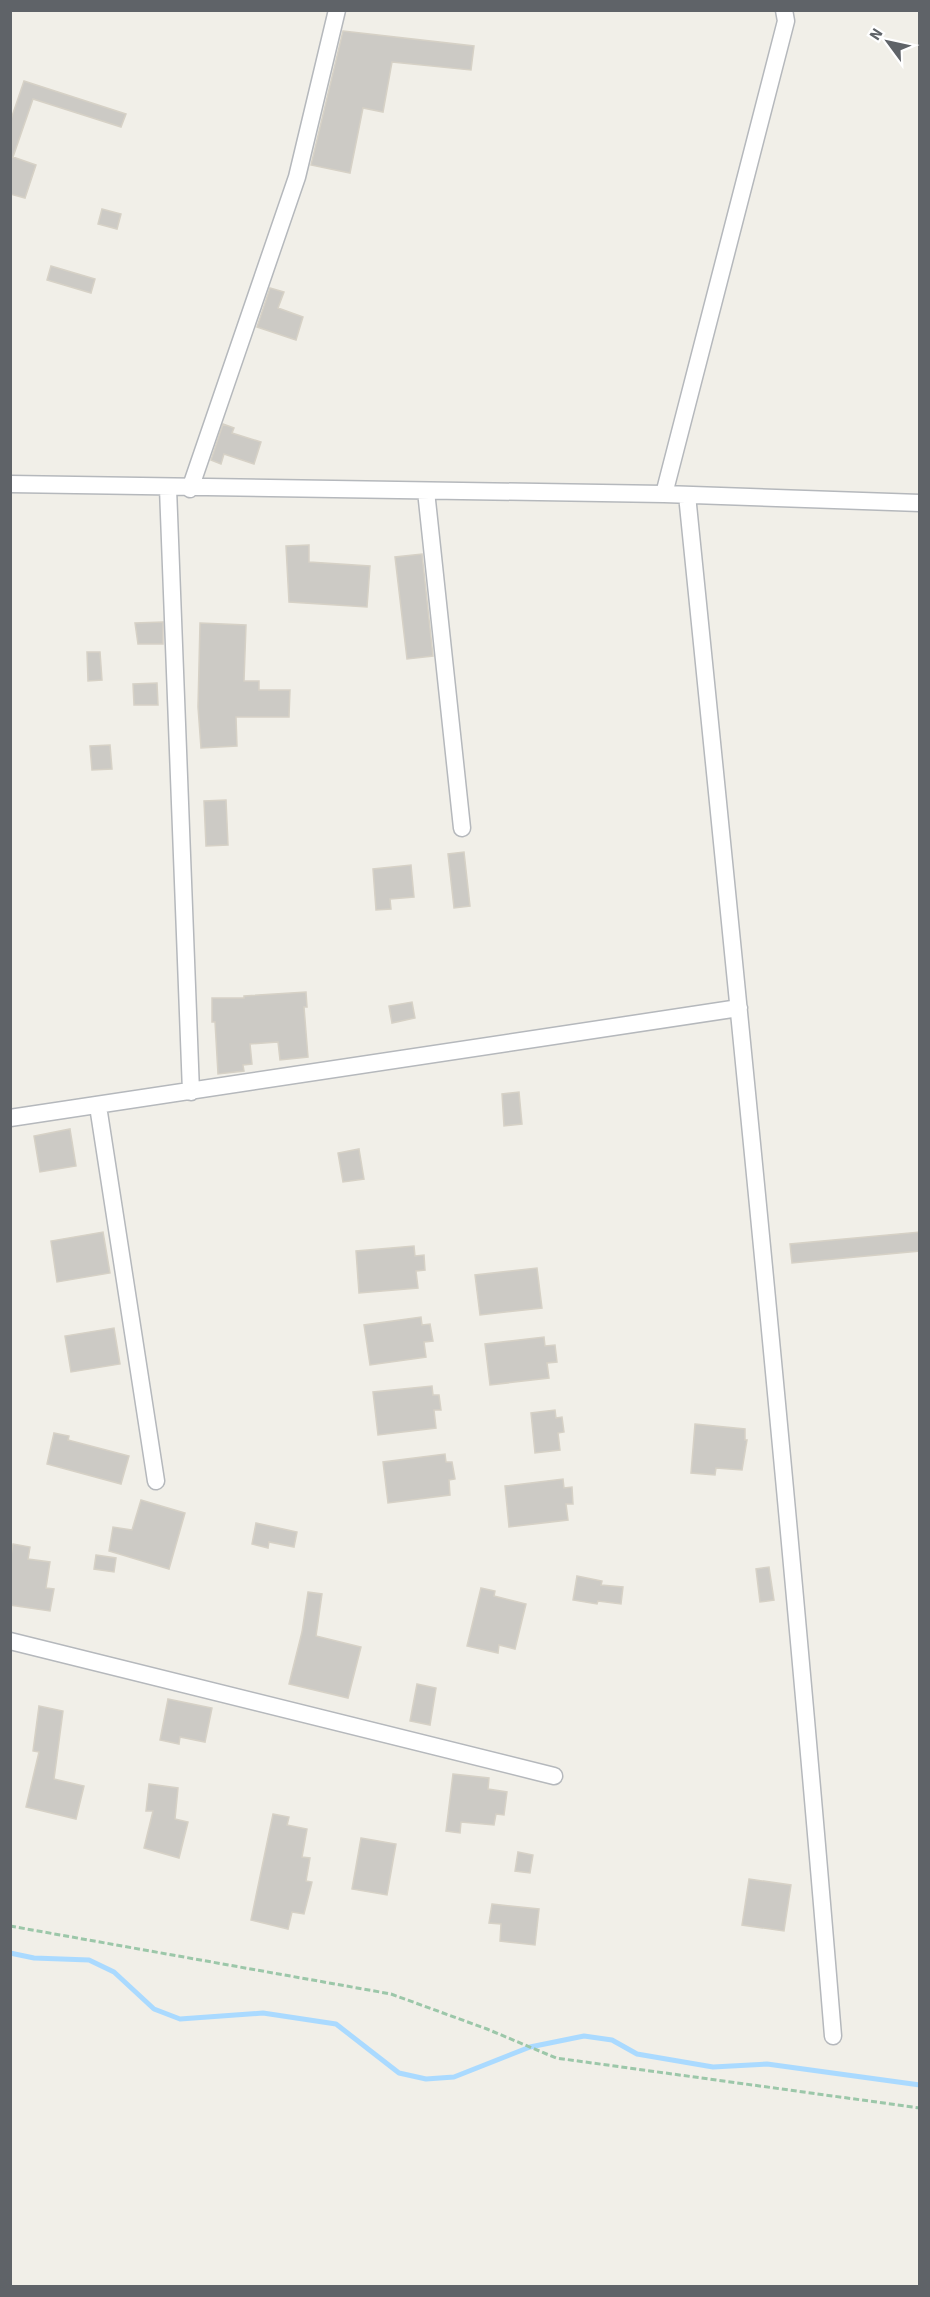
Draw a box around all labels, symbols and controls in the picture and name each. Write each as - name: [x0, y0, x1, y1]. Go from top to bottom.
- north arrow: [858, 12, 918, 72]
- text: N: [864, 24, 888, 45]

